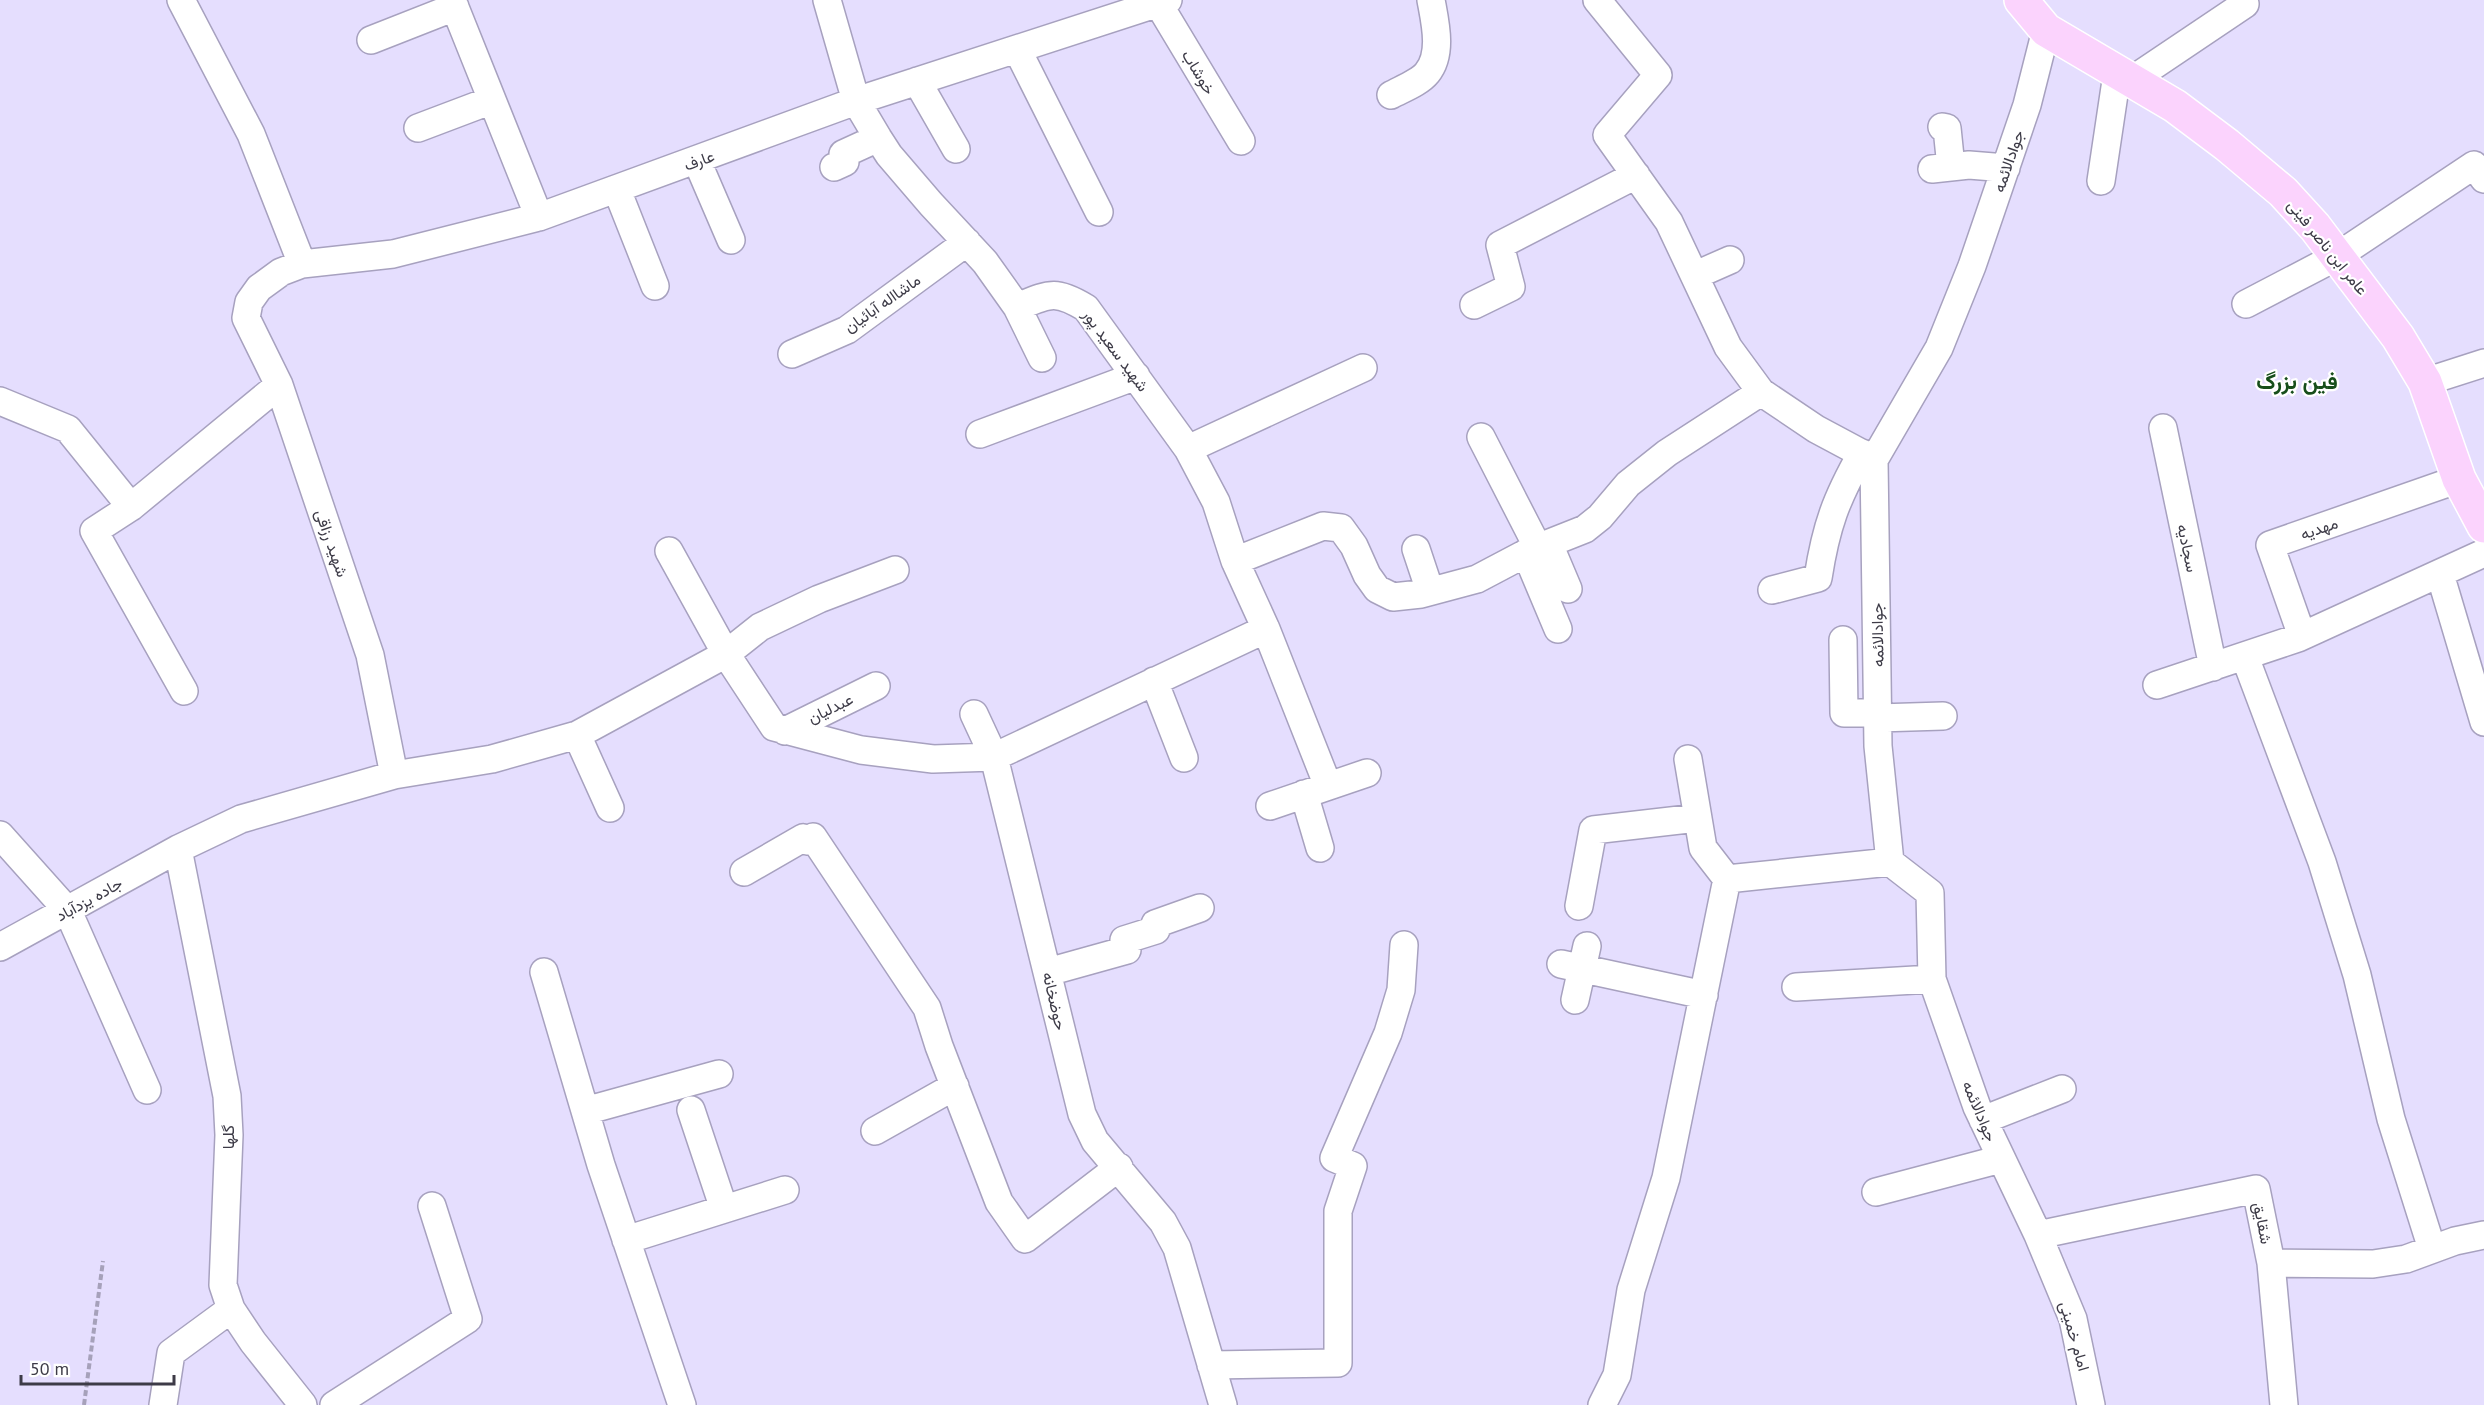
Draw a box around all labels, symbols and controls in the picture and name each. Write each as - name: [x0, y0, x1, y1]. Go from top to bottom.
- street label: خوشاب: [1177, 46, 1220, 99]
- street label: جوادالائمه: [1988, 127, 2029, 195]
- street label: عارف: [681, 145, 717, 176]
- street label: عامر ابن ناصر فینی: [2283, 195, 2373, 299]
- street label: ماشااله آبائیان: [840, 269, 924, 337]
- street label: شهید سعید پور: [1076, 304, 1153, 396]
- district label: فین بزرگ: [2256, 367, 2338, 395]
- street label: شهید رزاقی: [310, 507, 353, 580]
- street label: مهدیه: [2298, 512, 2341, 545]
- street label: سجادیه: [2173, 522, 2203, 574]
- street label: جوادالائمه: [1866, 602, 1889, 667]
- street label: عبدلیان: [804, 689, 856, 727]
- street label: جاده یزدآباد: [52, 873, 126, 926]
- street label: حوضخانه: [1038, 970, 1071, 1033]
- street label: جوادالائمه: [1957, 1077, 2002, 1145]
- street label: گلها: [218, 1125, 239, 1149]
- street label: شقایق: [2248, 1200, 2277, 1246]
- street label: امام خمینی: [2055, 1299, 2094, 1373]
- scale bar: [21, 1348, 174, 1386]
- text: 50 m: [30, 1357, 69, 1380]

